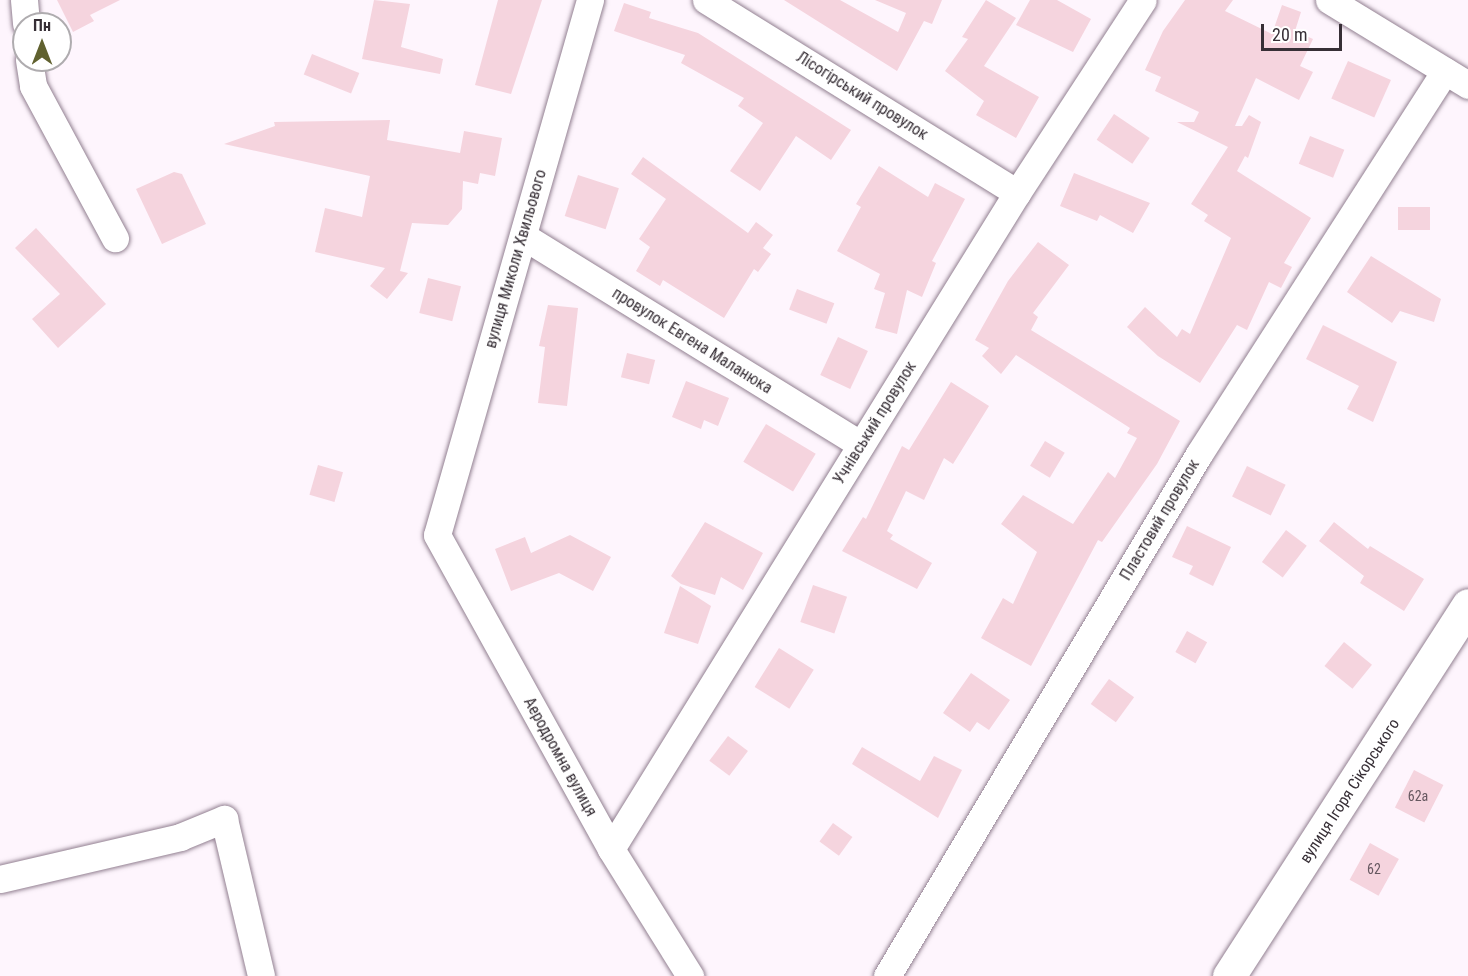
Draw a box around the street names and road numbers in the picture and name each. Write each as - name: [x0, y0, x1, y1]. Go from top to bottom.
- street label: Лісогірський провулок: [793, 48, 931, 144]
- street label: вулиця Миколи Хвильового: [481, 167, 551, 351]
- street label: провулок Евгена Маланюка: [608, 284, 776, 398]
- street label: Учнівський провулок: [829, 358, 921, 488]
- street label: Пластовий провулок: [1116, 456, 1204, 584]
- street label: Аеродромна вулиця: [519, 694, 601, 820]
- street label: вулиця Ігоря Сікорського: [1296, 715, 1404, 867]

